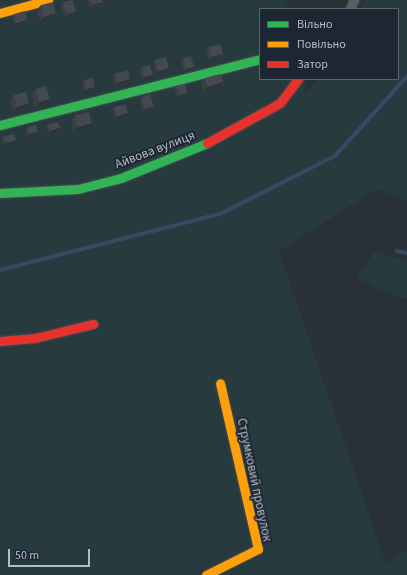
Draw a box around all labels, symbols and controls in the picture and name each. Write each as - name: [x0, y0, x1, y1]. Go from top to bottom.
- legend: [259, 8, 399, 80]
- text: Вільно: [297, 16, 333, 33]
- text: Повільно: [297, 36, 346, 53]
- text: Затор: [297, 56, 328, 73]
- street label: Айвова вулиця: [113, 128, 197, 172]
- street label: Струмковий провулок: [233, 417, 275, 543]
- scale bar: [10, 541, 92, 567]
- text: 50 m: [15, 547, 39, 564]

